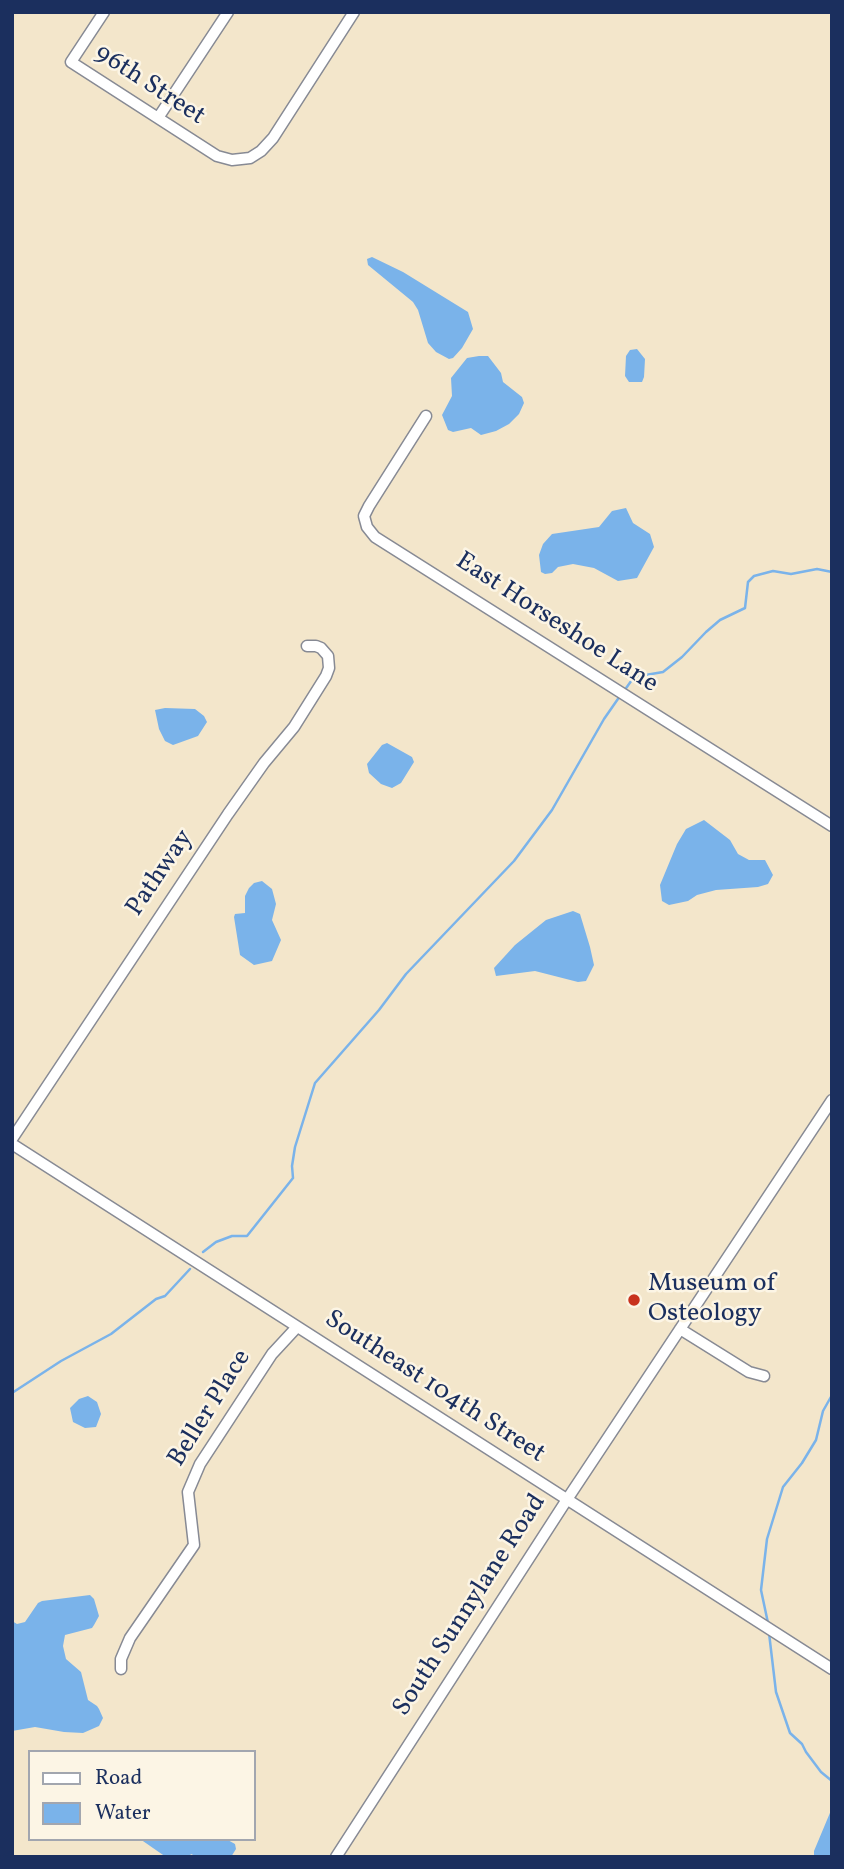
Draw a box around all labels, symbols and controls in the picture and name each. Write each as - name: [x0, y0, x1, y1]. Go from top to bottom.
- street label: 96th Street: [88, 39, 210, 133]
- street label: East Horseshoe Lane: [449, 547, 663, 701]
- street label: Pathway: [121, 825, 201, 923]
- place label: Museum of Osteology: [648, 1269, 775, 1330]
- marker: Museum of Osteology: [626, 1292, 642, 1308]
- street label: Southeast 104th Street: [318, 1305, 550, 1471]
- street label: Beller Place: [163, 1345, 259, 1473]
- street label: South Sunnylane Road: [388, 1489, 554, 1723]
- legend: [28, 1750, 256, 1841]
- text: Road: [95, 1764, 142, 1793]
- text: Water: [95, 1799, 151, 1828]

